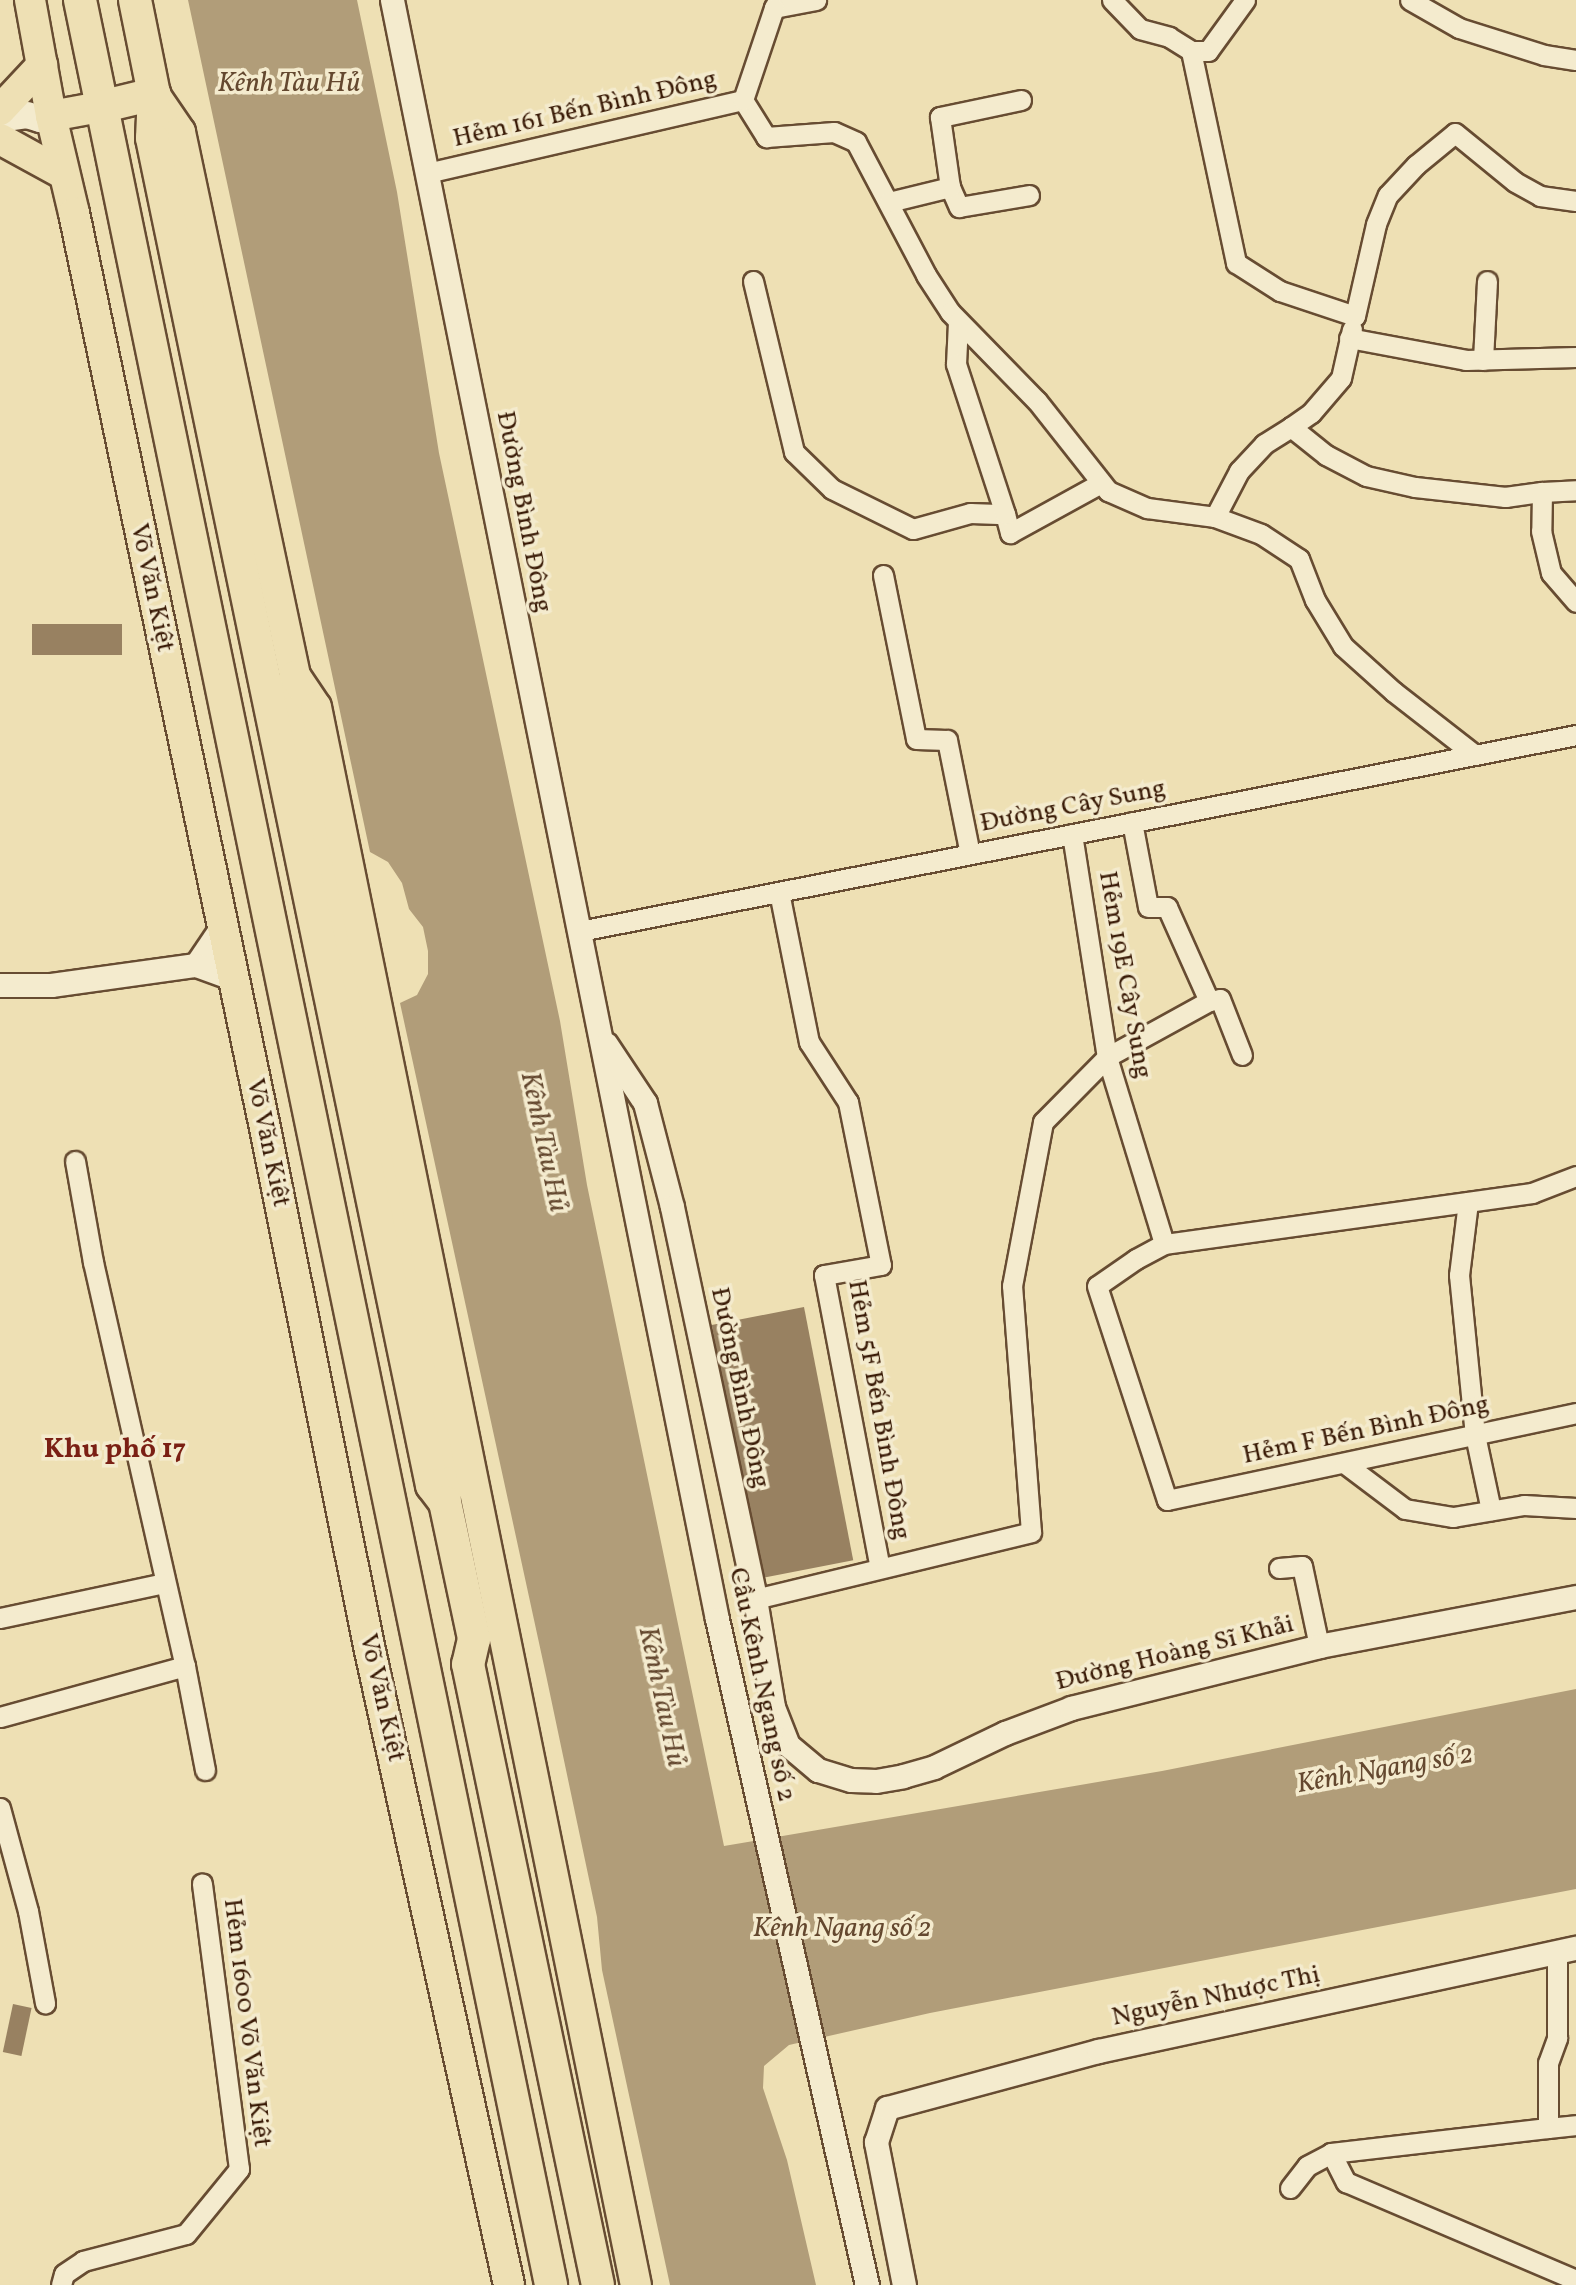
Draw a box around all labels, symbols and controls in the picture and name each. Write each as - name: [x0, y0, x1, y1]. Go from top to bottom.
- street label: Hẻm 161 Bến Bình Đông: [450, 64, 720, 156]
- water label: Kênh Tàu Hủ: [218, 67, 360, 101]
- street label: Đường Bình Đông: [488, 409, 558, 615]
- street label: Võ Văn Kiệt: [122, 520, 180, 656]
- street label: Đường Cây Sung: [977, 774, 1169, 840]
- street label: Hẻm 19E Cây Sung: [1090, 869, 1158, 1081]
- water label: Kênh Tàu Hủ: [512, 1069, 574, 1215]
- street label: Võ Văn Kiệt: [238, 1075, 296, 1211]
- street label: Hẻm 5F Bến Bình Đông: [840, 1278, 916, 1542]
- street label: Đường Bình Đông: [702, 1285, 776, 1491]
- street label: Hẻm F Bến Bình Đông: [1240, 1390, 1492, 1472]
- district label: Khu phố 17: [44, 1433, 186, 1467]
- street label: Cầu Kênh Ngang số 2: [721, 1565, 801, 1805]
- street label: Đường Hoàng Sĩ Khải: [1053, 1609, 1297, 1699]
- water label: Kênh Tàu Hủ: [630, 1624, 692, 1770]
- street label: Võ Văn Kiệt: [351, 1630, 411, 1766]
- water label: Kênh Ngang số 2: [1294, 1738, 1476, 1802]
- street label: Hẻm 1600 Võ Văn Kiệt: [215, 1896, 277, 2150]
- water label: Kênh Ngang số 2: [753, 1912, 931, 1946]
- street label: Nguyễn Nhược Thị: [1109, 1960, 1323, 2034]

